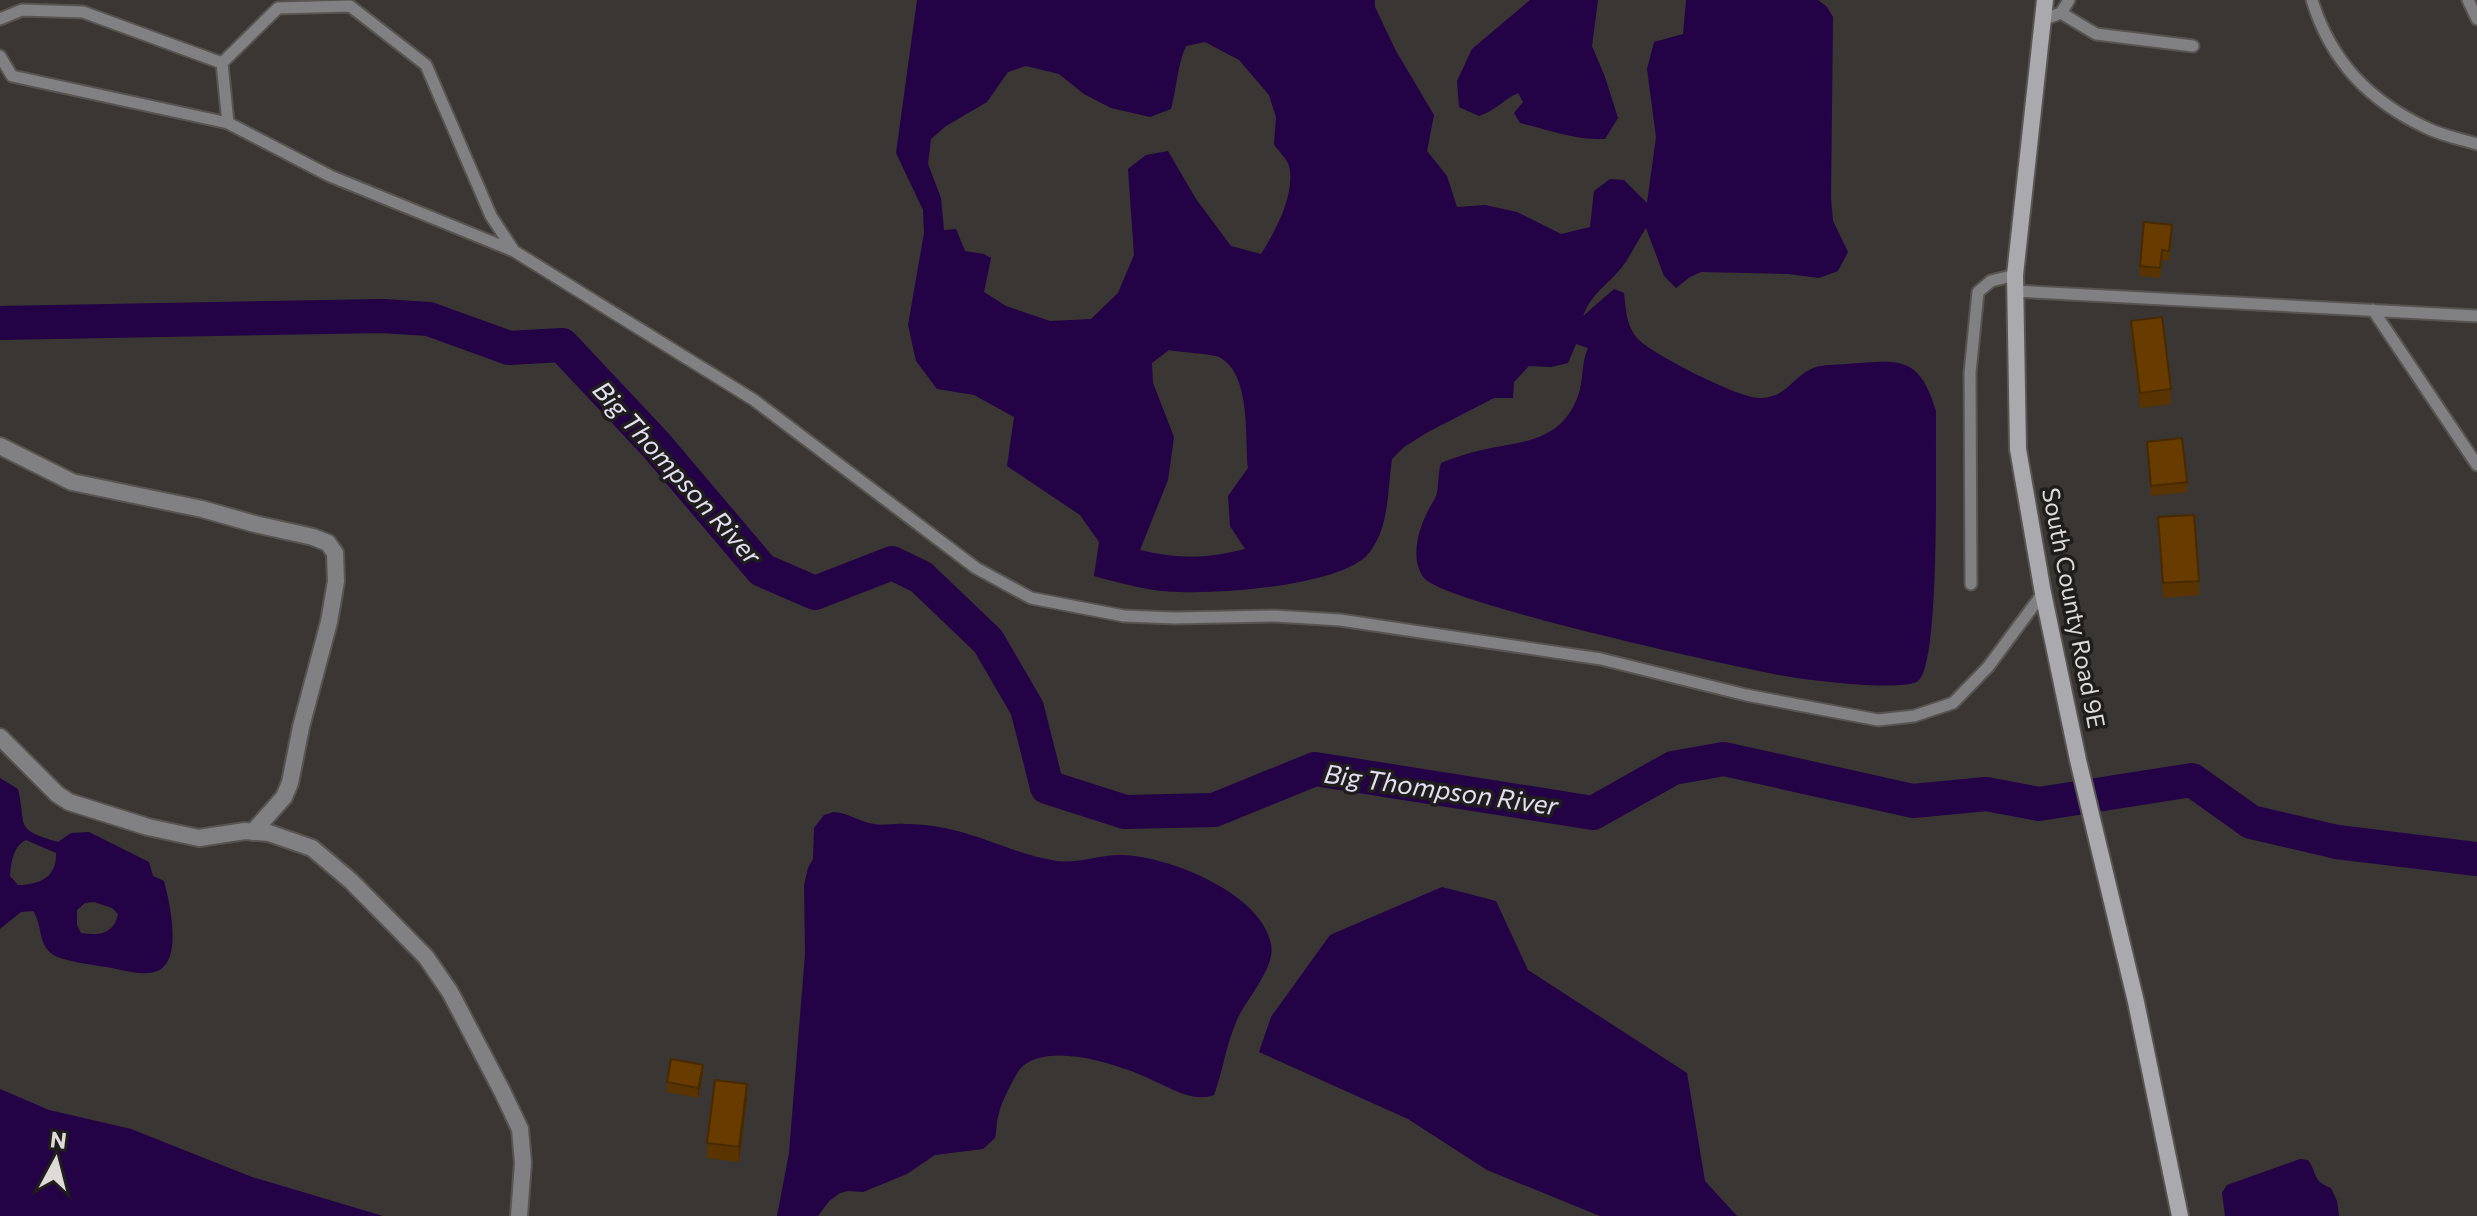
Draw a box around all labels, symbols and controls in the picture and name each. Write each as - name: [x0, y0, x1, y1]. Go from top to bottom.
- water label: Big Thompson River: [588, 374, 770, 571]
- street label: South County Road 9E: [2037, 485, 2112, 730]
- water label: Big Thompson River: [1322, 757, 1562, 821]
- north arrow: [16, 1120, 96, 1200]
- text: N: [49, 1125, 68, 1154]

